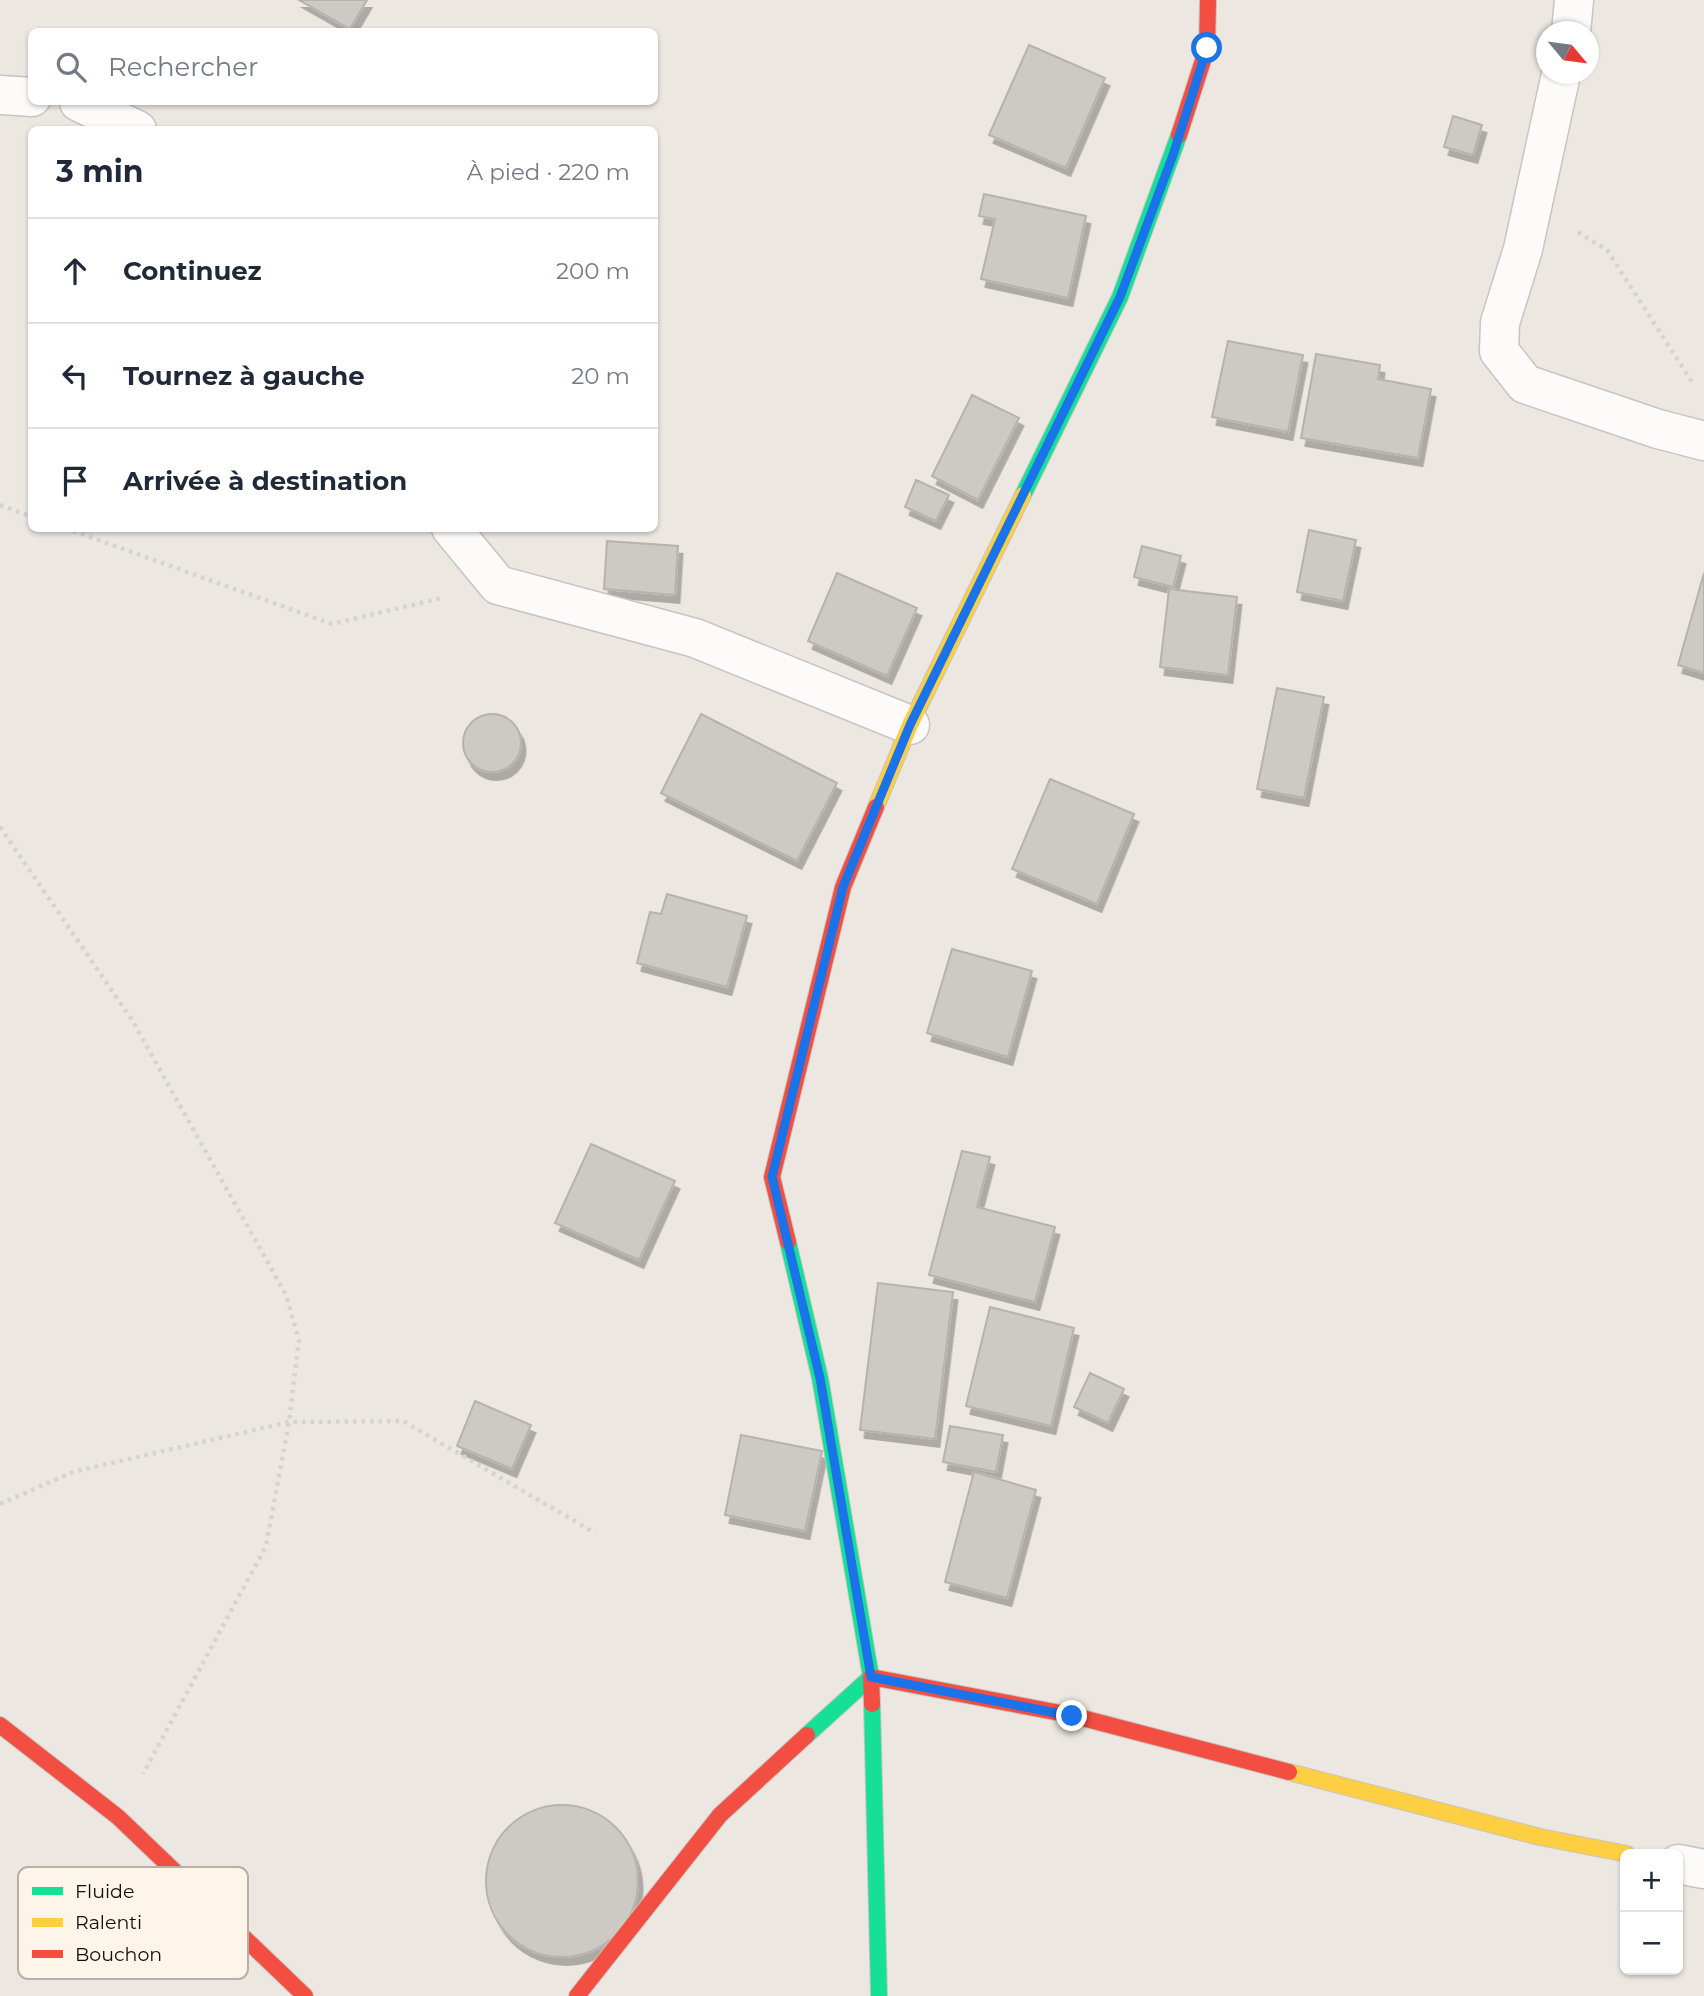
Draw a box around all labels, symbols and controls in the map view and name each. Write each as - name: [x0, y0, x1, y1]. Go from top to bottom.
- north arrow: [1536, 21, 1599, 84]
- search box: [28, 28, 658, 105]
- route start: [1191, 32, 1222, 63]
- icon: search: [52, 48, 90, 86]
- text: Rechercher: [108, 51, 258, 83]
- text: 3 min: [56, 153, 143, 190]
- text: À pied · 220 m: [467, 158, 630, 186]
- icon: ahead: [56, 252, 94, 290]
- text: Continuez: [123, 255, 262, 287]
- text: 200 m: [556, 257, 630, 285]
- icon: left: [56, 357, 94, 395]
- text: Tournez à gauche: [123, 360, 365, 392]
- text: 20 m: [571, 362, 630, 390]
- icon: arrive: [56, 462, 94, 500]
- text: Arrivée à destination: [123, 465, 407, 497]
- route end: [1056, 1700, 1087, 1731]
- map controls: [1620, 1849, 1683, 1975]
- button: +: [1620, 1849, 1683, 1912]
- legend: [18, 1867, 248, 1979]
- text: Fluide: [75, 1880, 134, 1903]
- text: Ralenti: [75, 1911, 142, 1934]
- button: −: [1620, 1912, 1683, 1975]
- text: Bouchon: [75, 1943, 162, 1966]

